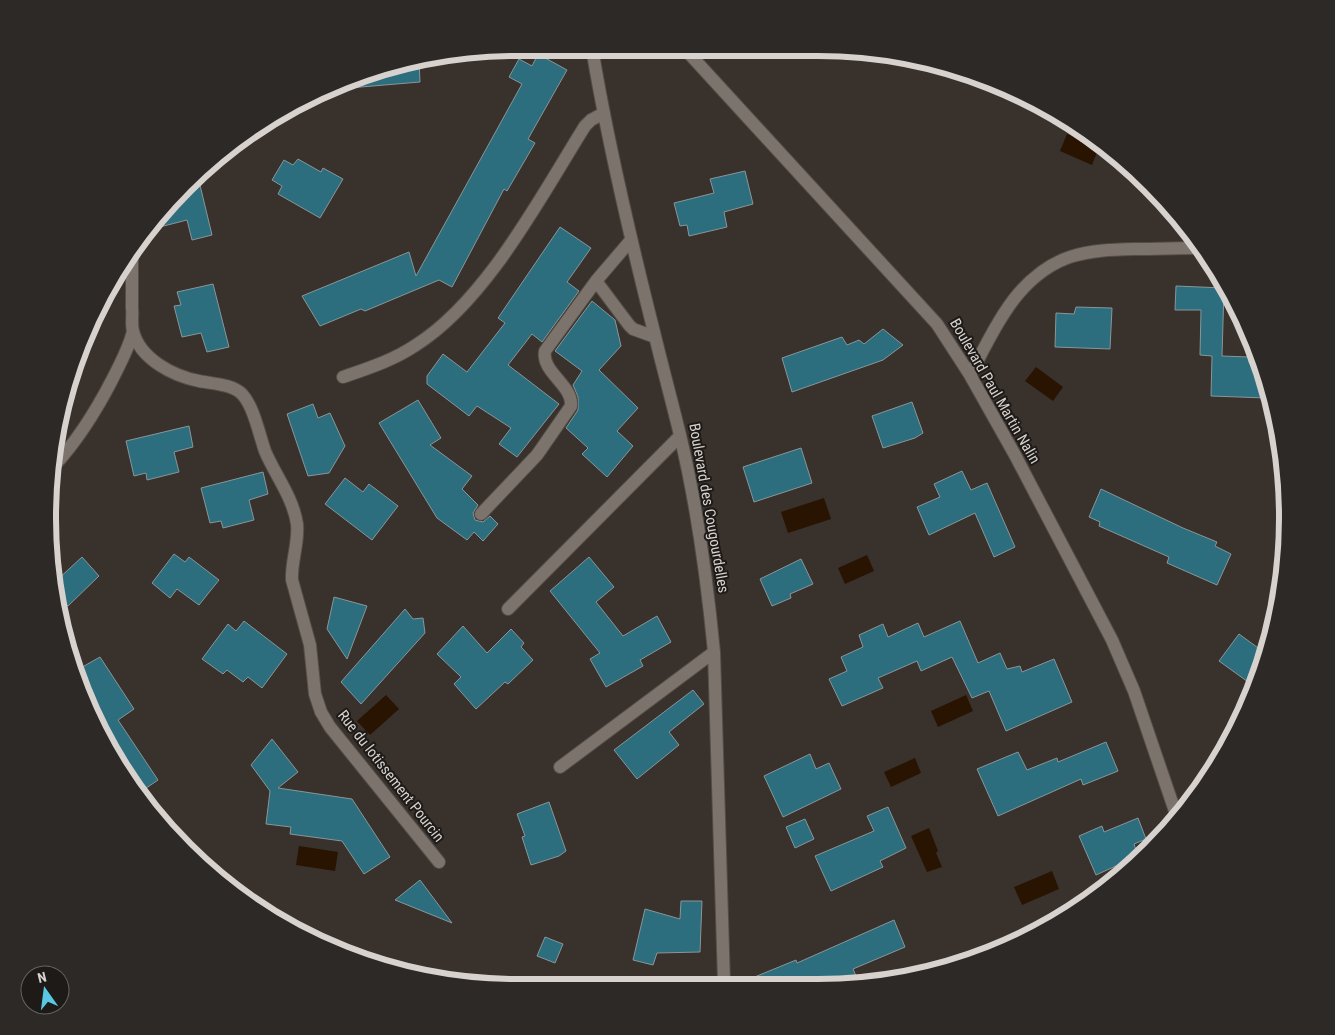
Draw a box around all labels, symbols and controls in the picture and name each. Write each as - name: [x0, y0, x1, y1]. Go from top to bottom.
- street label: Boulevard Paul Martin Nalin: [946, 315, 1044, 467]
- street label: Boulevard des Cougourdelles: [685, 422, 733, 594]
- street label: Rue du lotissement Pourcin: [334, 707, 448, 845]
- north arrow: [20, 965, 70, 1015]
- text: N: [36, 969, 48, 986]

